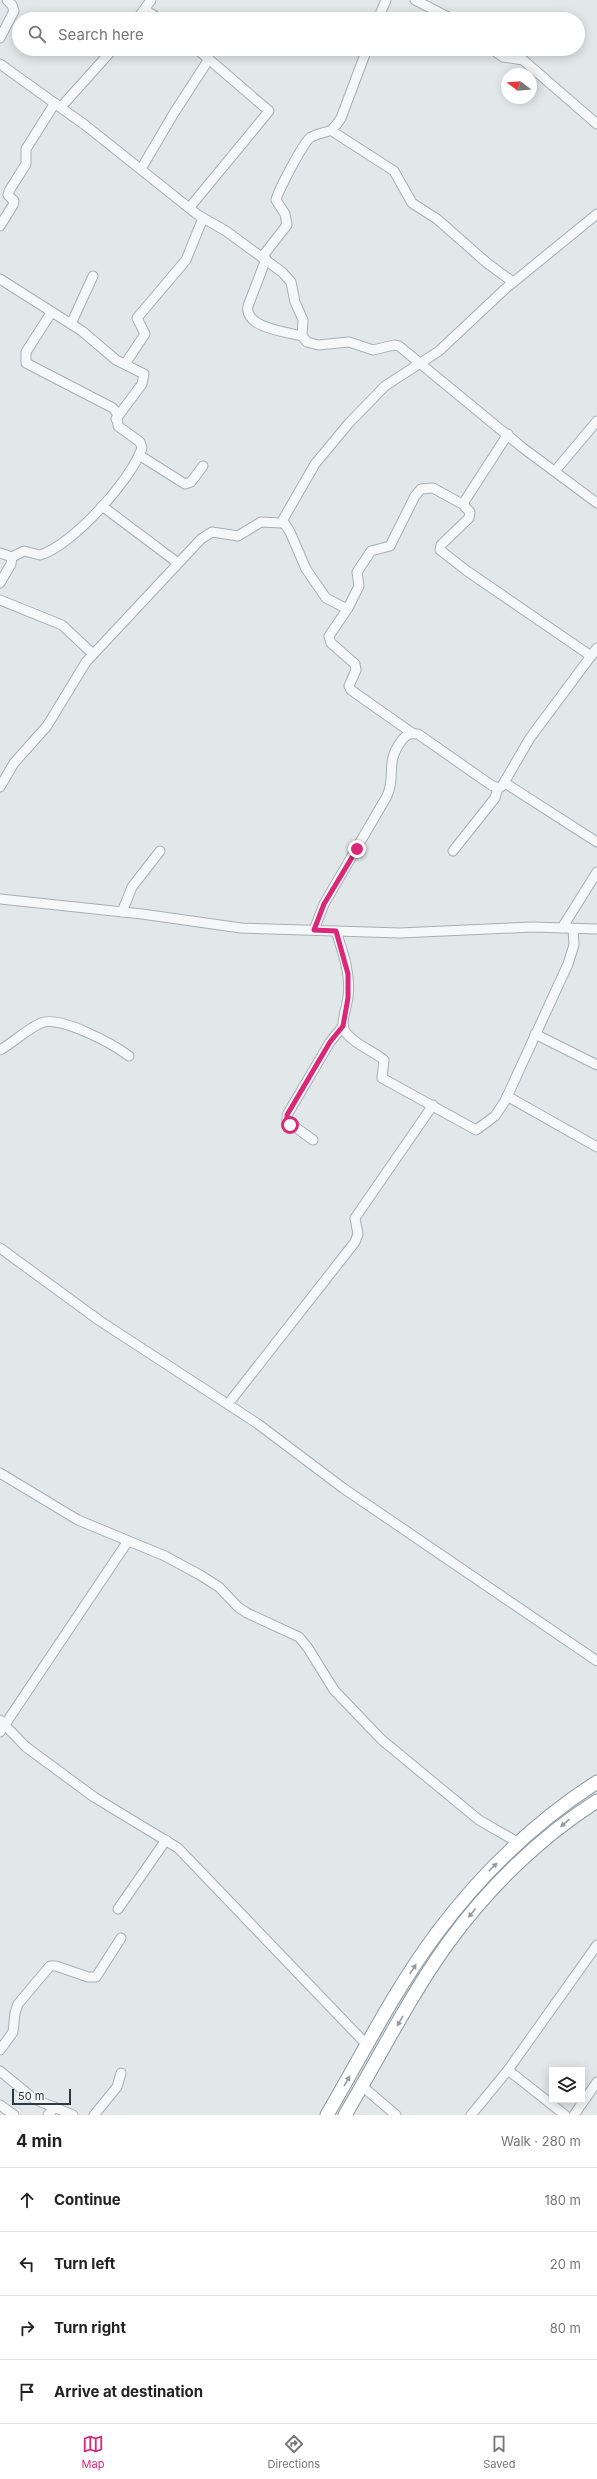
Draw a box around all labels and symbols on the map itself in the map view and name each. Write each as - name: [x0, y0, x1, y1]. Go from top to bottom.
- north arrow: [501, 68, 537, 104]
- route end: [348, 840, 366, 858]
- route start: [281, 1116, 299, 1134]
- one-way arrow: [560, 1819, 571, 1828]
- one-way arrow: [488, 1862, 498, 1872]
- one-way arrow: [468, 1908, 476, 1919]
- one-way arrow: [409, 1964, 417, 1974]
- one-way arrow: [396, 2015, 403, 2027]
- one-way arrow: [344, 2075, 351, 2087]
- scale bar: [12, 2087, 71, 2106]

